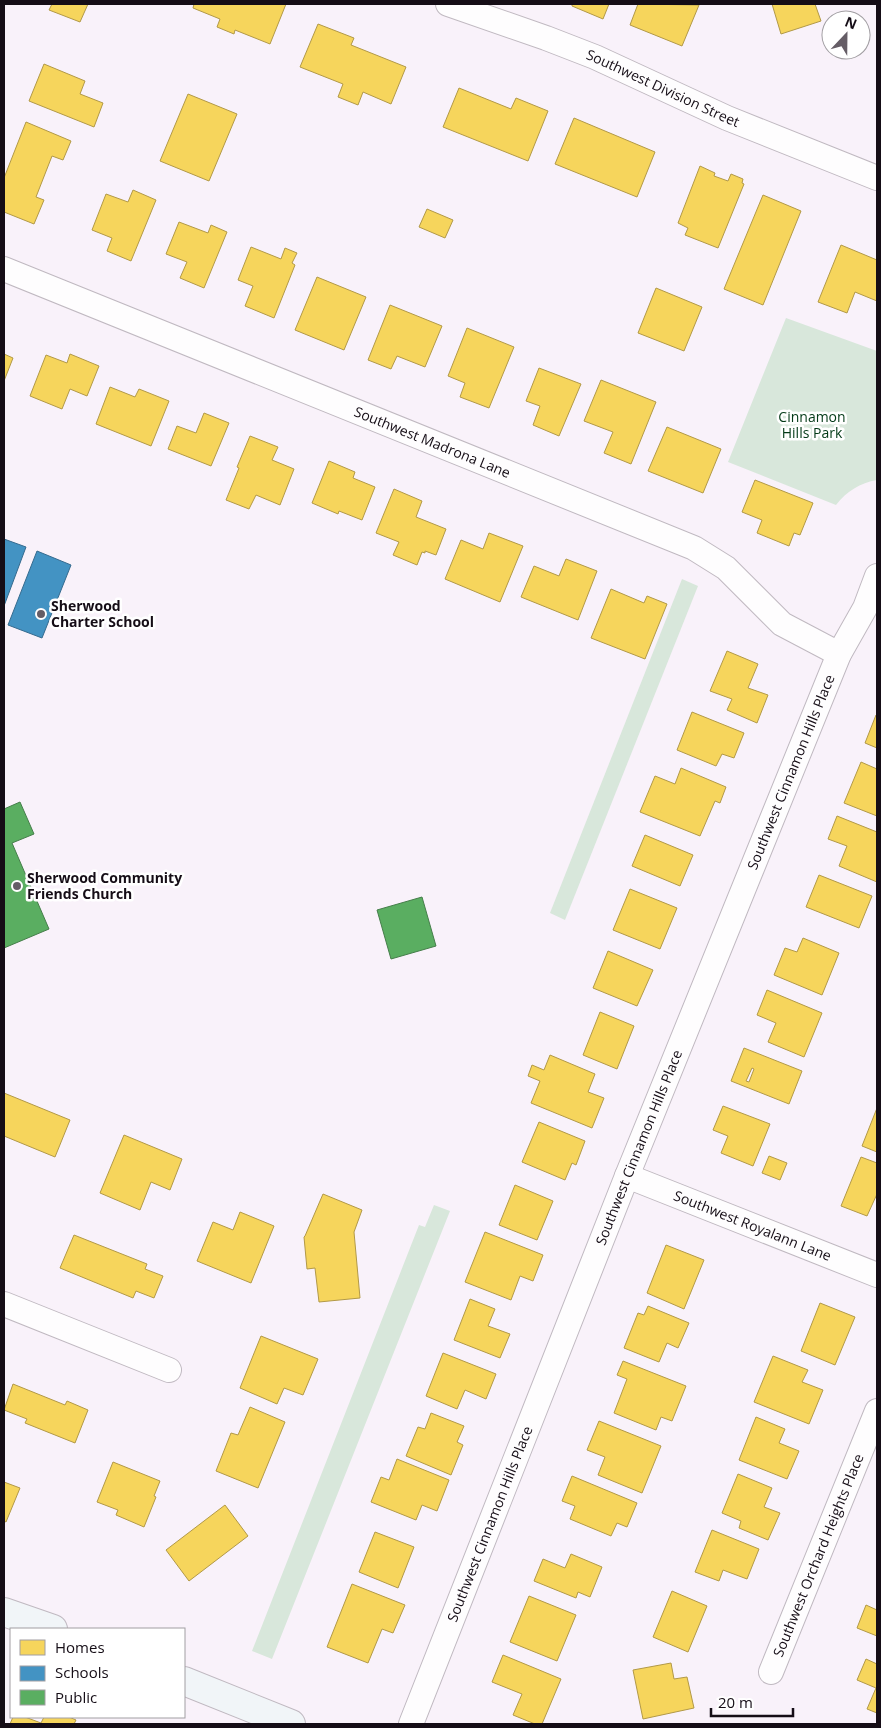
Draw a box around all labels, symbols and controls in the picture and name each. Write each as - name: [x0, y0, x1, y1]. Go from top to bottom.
- north arrow: [821, 10, 871, 60]
- text: N: [842, 12, 860, 33]
- street label: Southwest Division Street: [584, 45, 742, 131]
- street label: Southwest Madrona Lane: [352, 402, 514, 482]
- park label: Cinnamon Hills Park: [778, 407, 846, 442]
- place label: Sherwood Charter School: [51, 596, 154, 631]
- marker: Sherwood Charter School: [35, 608, 47, 620]
- street label: Southwest Cinnamon Hills Place: [742, 671, 839, 872]
- place label: Sherwood Community Friends Church: [27, 868, 182, 903]
- marker: Sherwood Community Friends Church: [11, 880, 23, 892]
- street label: Southwest Cinnamon Hills Place: [591, 1047, 686, 1248]
- street label: Southwest Royalann Lane: [671, 1185, 834, 1265]
- street label: Southwest Cinnamon Hills Place: [442, 1423, 537, 1624]
- street label: Southwest Orchard Heights Place: [768, 1451, 868, 1659]
- legend: [10, 1628, 185, 1718]
- text: Homes: [55, 1637, 105, 1657]
- text: Schools: [55, 1662, 109, 1682]
- scale bar: [711, 1686, 794, 1718]
- text: Public: [55, 1687, 97, 1707]
- text: 20 m: [718, 1692, 753, 1712]

